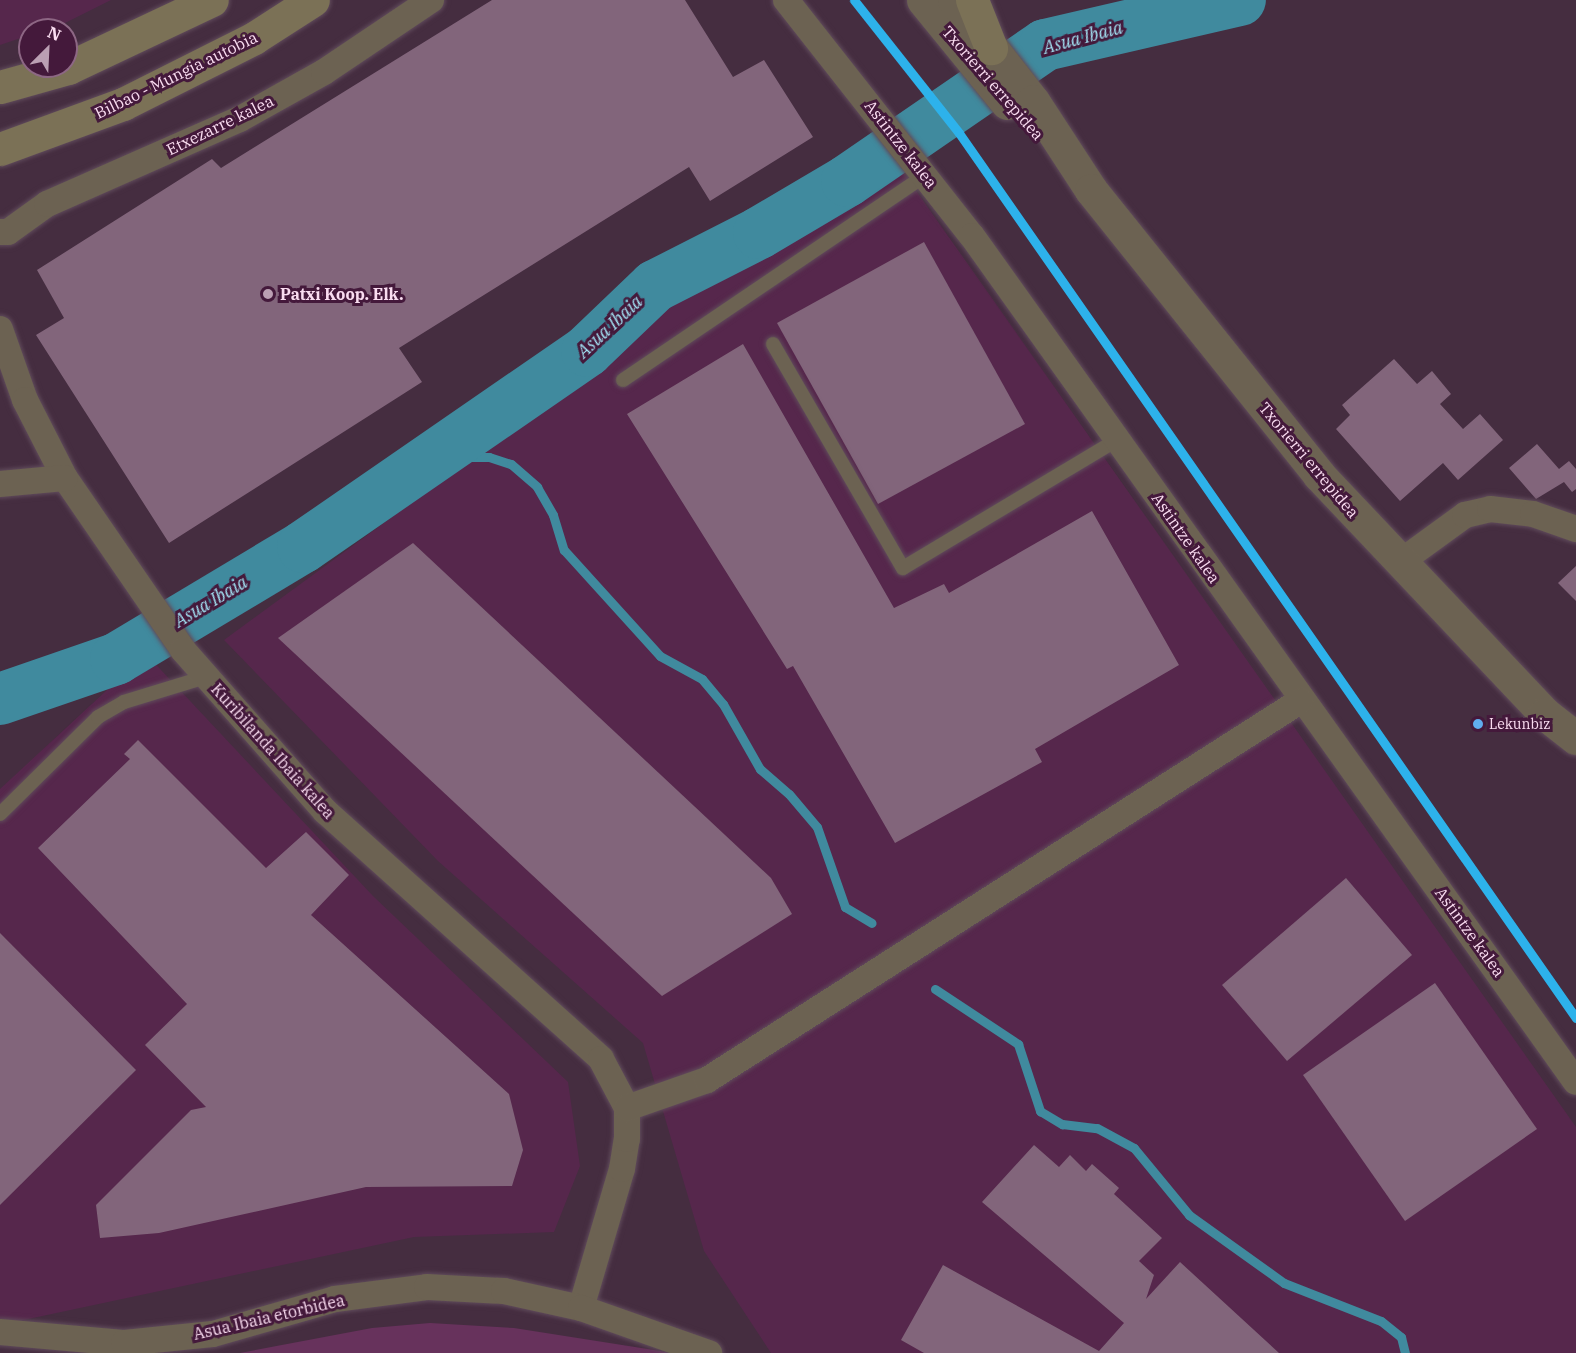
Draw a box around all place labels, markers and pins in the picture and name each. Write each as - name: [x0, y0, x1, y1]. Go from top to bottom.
- place label: Patxi Koop. Elk.: [280, 284, 404, 304]
- marker: Patxi Koop. Elk.: [261, 287, 275, 301]
- place label: Lekunbiz: [1489, 716, 1550, 732]
- marker: Lekunbiz: [1472, 718, 1484, 730]

